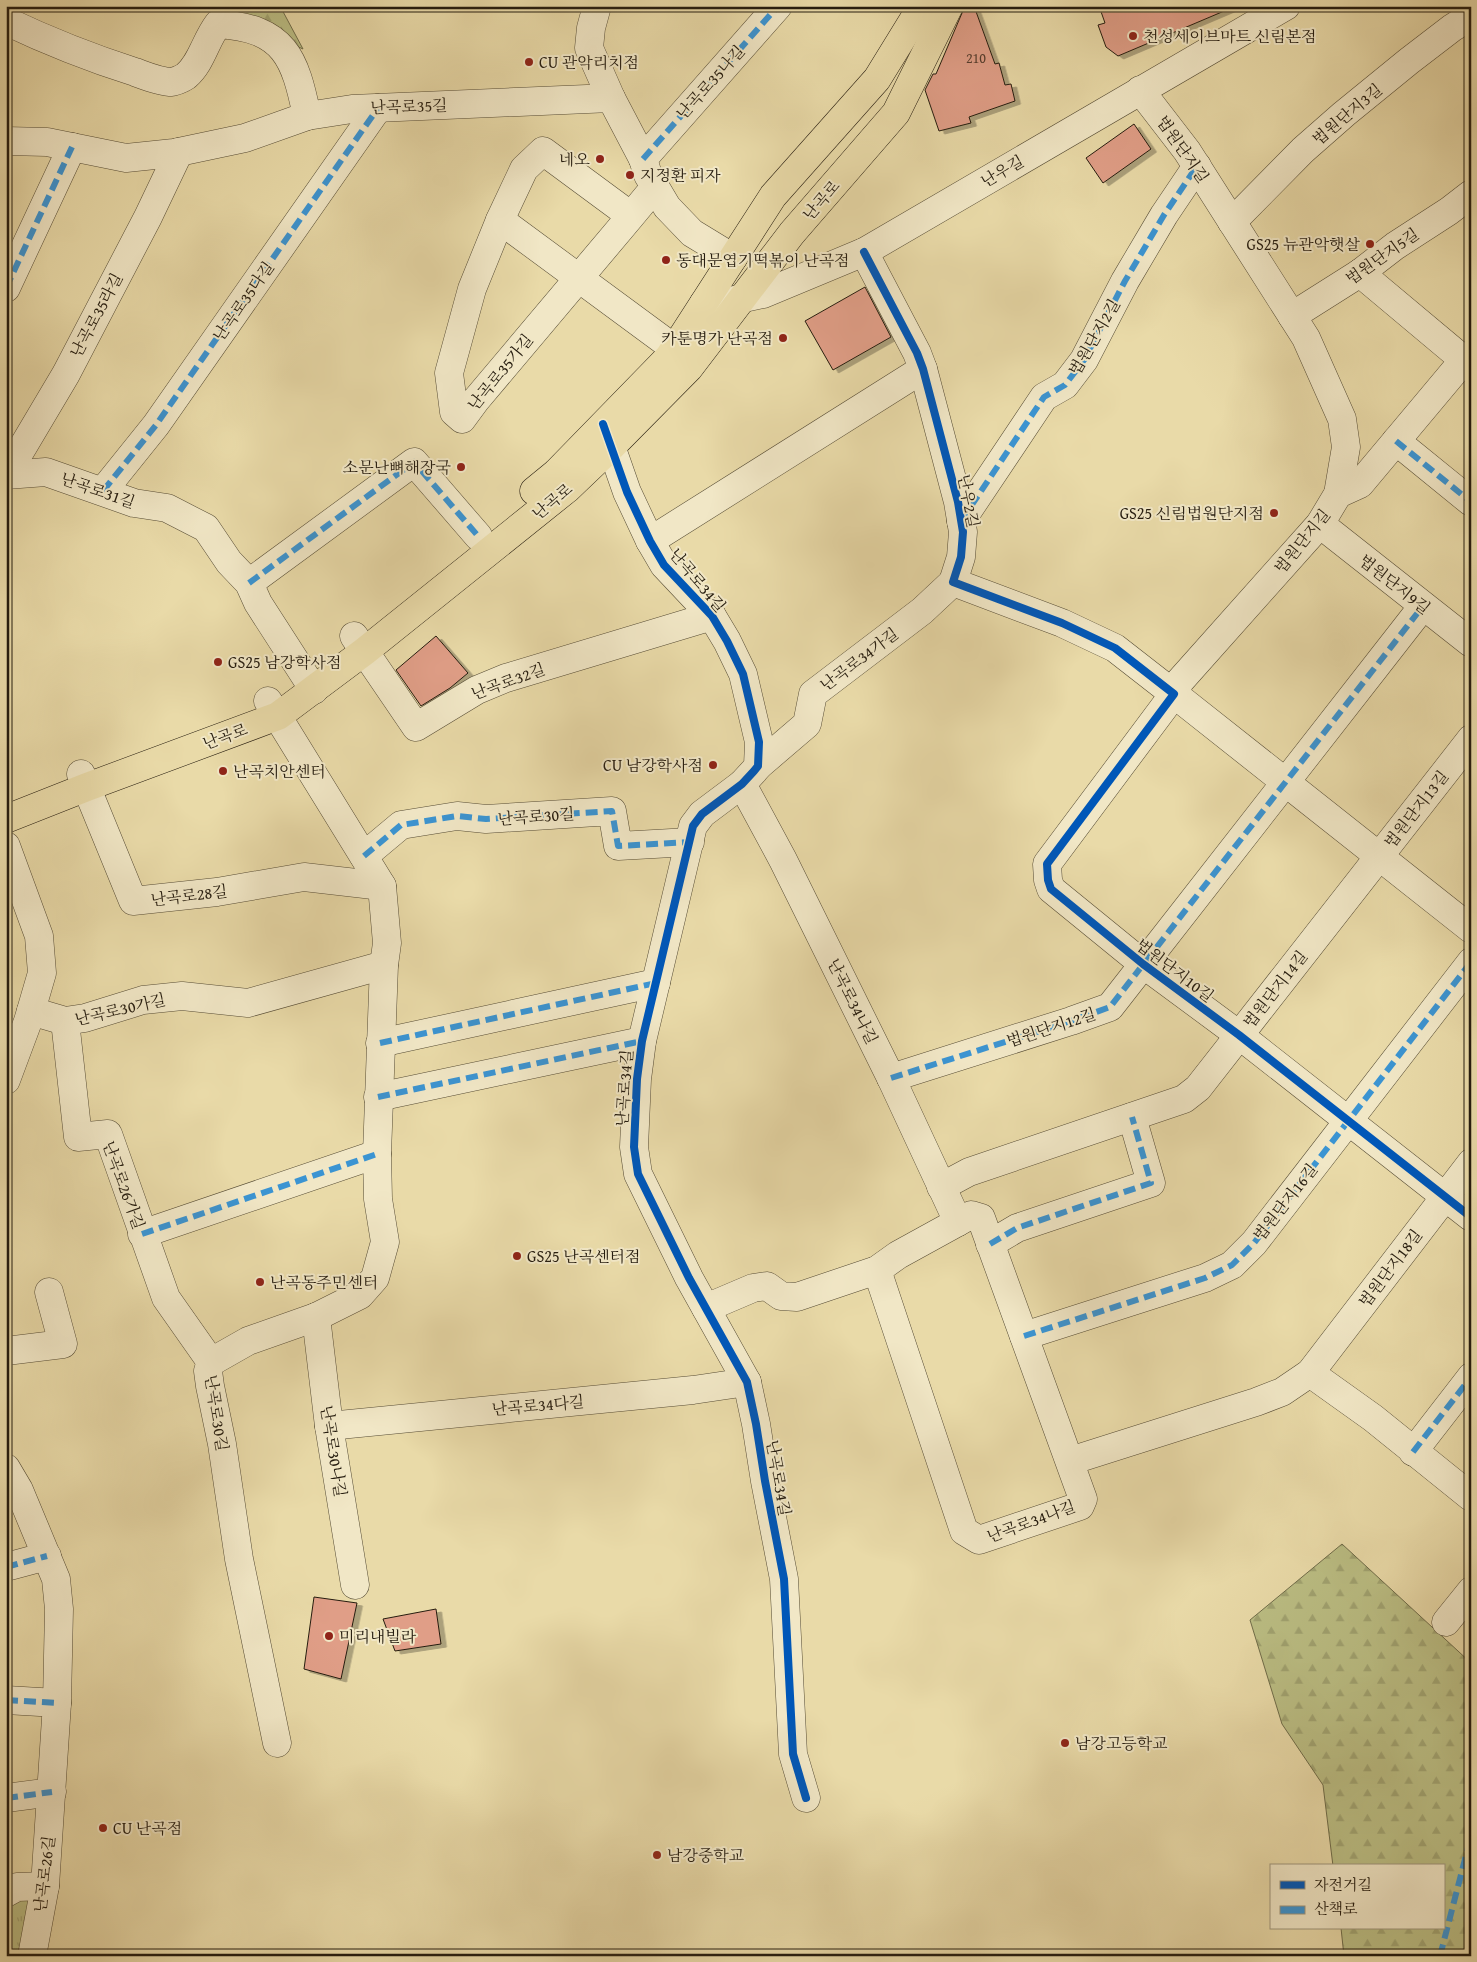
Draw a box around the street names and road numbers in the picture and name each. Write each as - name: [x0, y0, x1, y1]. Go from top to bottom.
- street label: 난곡로35나길: [670, 40, 750, 124]
- street label: 법원단지3길: [1307, 77, 1387, 151]
- street label: 난곡로35길: [370, 93, 448, 119]
- street label: 법원단지길: [1151, 110, 1215, 188]
- street label: 난우길: [976, 149, 1028, 193]
- street label: 난곡로: [797, 174, 846, 225]
- street label: 법원단지5길: [1340, 222, 1424, 290]
- street label: 난곡로35다길: [207, 256, 279, 346]
- street label: 난곡로35라길: [64, 268, 128, 362]
- street label: 법원단지2길: [1062, 294, 1126, 380]
- street label: 난곡로35가길: [462, 328, 538, 416]
- street label: 난곡로31길: [58, 466, 138, 514]
- street label: 난우2길: [952, 472, 986, 530]
- street label: 난곡로: [527, 477, 578, 525]
- street label: 법원단지길: [1268, 503, 1336, 579]
- street label: 난곡로34길: [664, 543, 732, 617]
- street label: 법원단지9길: [1354, 548, 1436, 620]
- street label: 난곡로34가길: [815, 622, 903, 696]
- street label: 난곡로32길: [468, 657, 548, 705]
- street label: 난곡로: [199, 717, 251, 755]
- street label: 법원단지13길: [1378, 765, 1454, 853]
- street label: 난곡로30길: [497, 801, 575, 831]
- street label: 난곡로28길: [149, 878, 229, 912]
- street label: 법원단지10길: [1131, 933, 1219, 1007]
- street label: 법원단지14길: [1237, 945, 1313, 1033]
- street label: 난곡로34나길: [822, 954, 884, 1048]
- street label: 난곡로30가길: [72, 987, 168, 1031]
- street label: 법원단지12길: [1003, 1001, 1099, 1053]
- street label: 난곡로34길: [609, 1049, 639, 1127]
- street label: 난곡로26가길: [97, 1137, 151, 1233]
- street label: 법원단지16길: [1247, 1158, 1323, 1246]
- street label: 법원단지18길: [1353, 1224, 1427, 1312]
- street label: 난곡로30길: [199, 1373, 235, 1453]
- street label: 난곡로34다길: [491, 1389, 585, 1421]
- street label: 난곡로30나길: [315, 1403, 353, 1499]
- street label: 난곡로34길: [760, 1438, 798, 1518]
- street label: 난곡로34나길: [983, 1494, 1079, 1548]
- street label: 난곡로26길: [27, 1834, 61, 1914]

